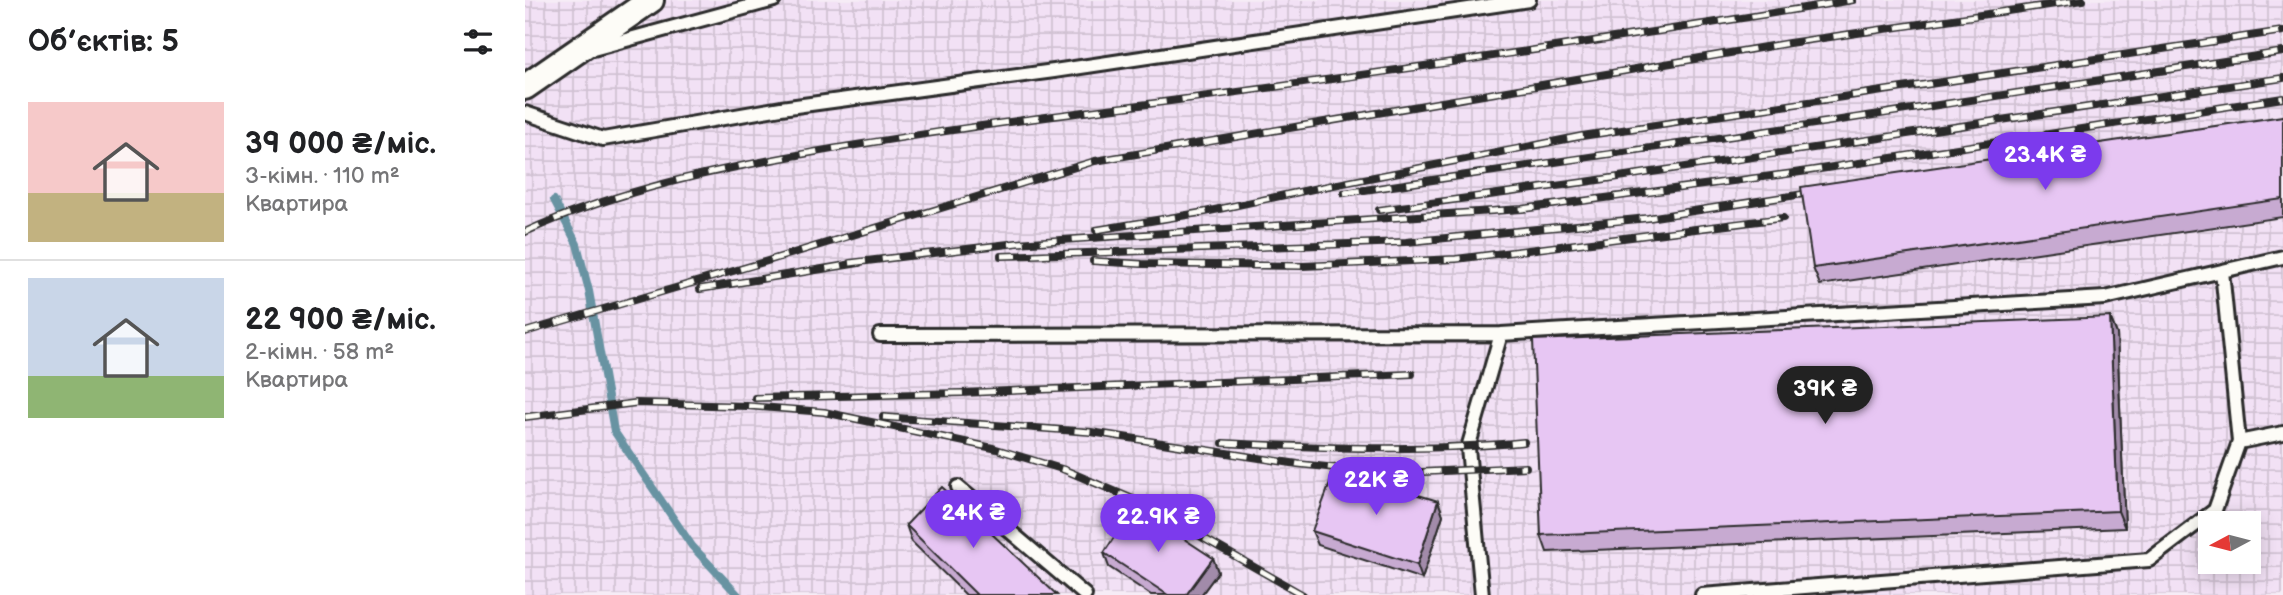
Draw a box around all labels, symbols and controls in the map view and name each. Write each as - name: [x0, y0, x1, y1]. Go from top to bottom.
- icon: filters: [459, 23, 497, 61]
- text: Об’єктів: 5: [28, 24, 179, 60]
- text: 39 000 ₴/міс.: [245, 126, 436, 162]
- icon: home: [84, 130, 168, 214]
- pin: 23.4K ₴: [1980, 132, 2110, 192]
- text: 23.4K ₴: [2004, 141, 2086, 169]
- text: 3-кімн. · 110 m²: [245, 162, 400, 190]
- text: Квартира: [245, 190, 348, 218]
- text: 22 900 ₴/міс.: [245, 302, 436, 338]
- icon: home: [84, 306, 168, 390]
- text: 2-кімн. · 58 m²: [245, 338, 394, 366]
- text: Квартира: [245, 366, 348, 394]
- pin: 39K ₴: [1776, 366, 1874, 426]
- text: 39K ₴: [1793, 375, 1857, 403]
- pin: 22K ₴: [1327, 458, 1425, 517]
- text: 22K ₴: [1344, 466, 1408, 494]
- pin: 24K ₴: [924, 490, 1022, 550]
- pin: 22.9K ₴: [1093, 494, 1223, 554]
- text: 24K ₴: [941, 499, 1005, 527]
- text: 22.9K ₴: [1116, 503, 1200, 531]
- north arrow: [2198, 511, 2261, 574]
- map controls: [2198, 511, 2261, 574]

